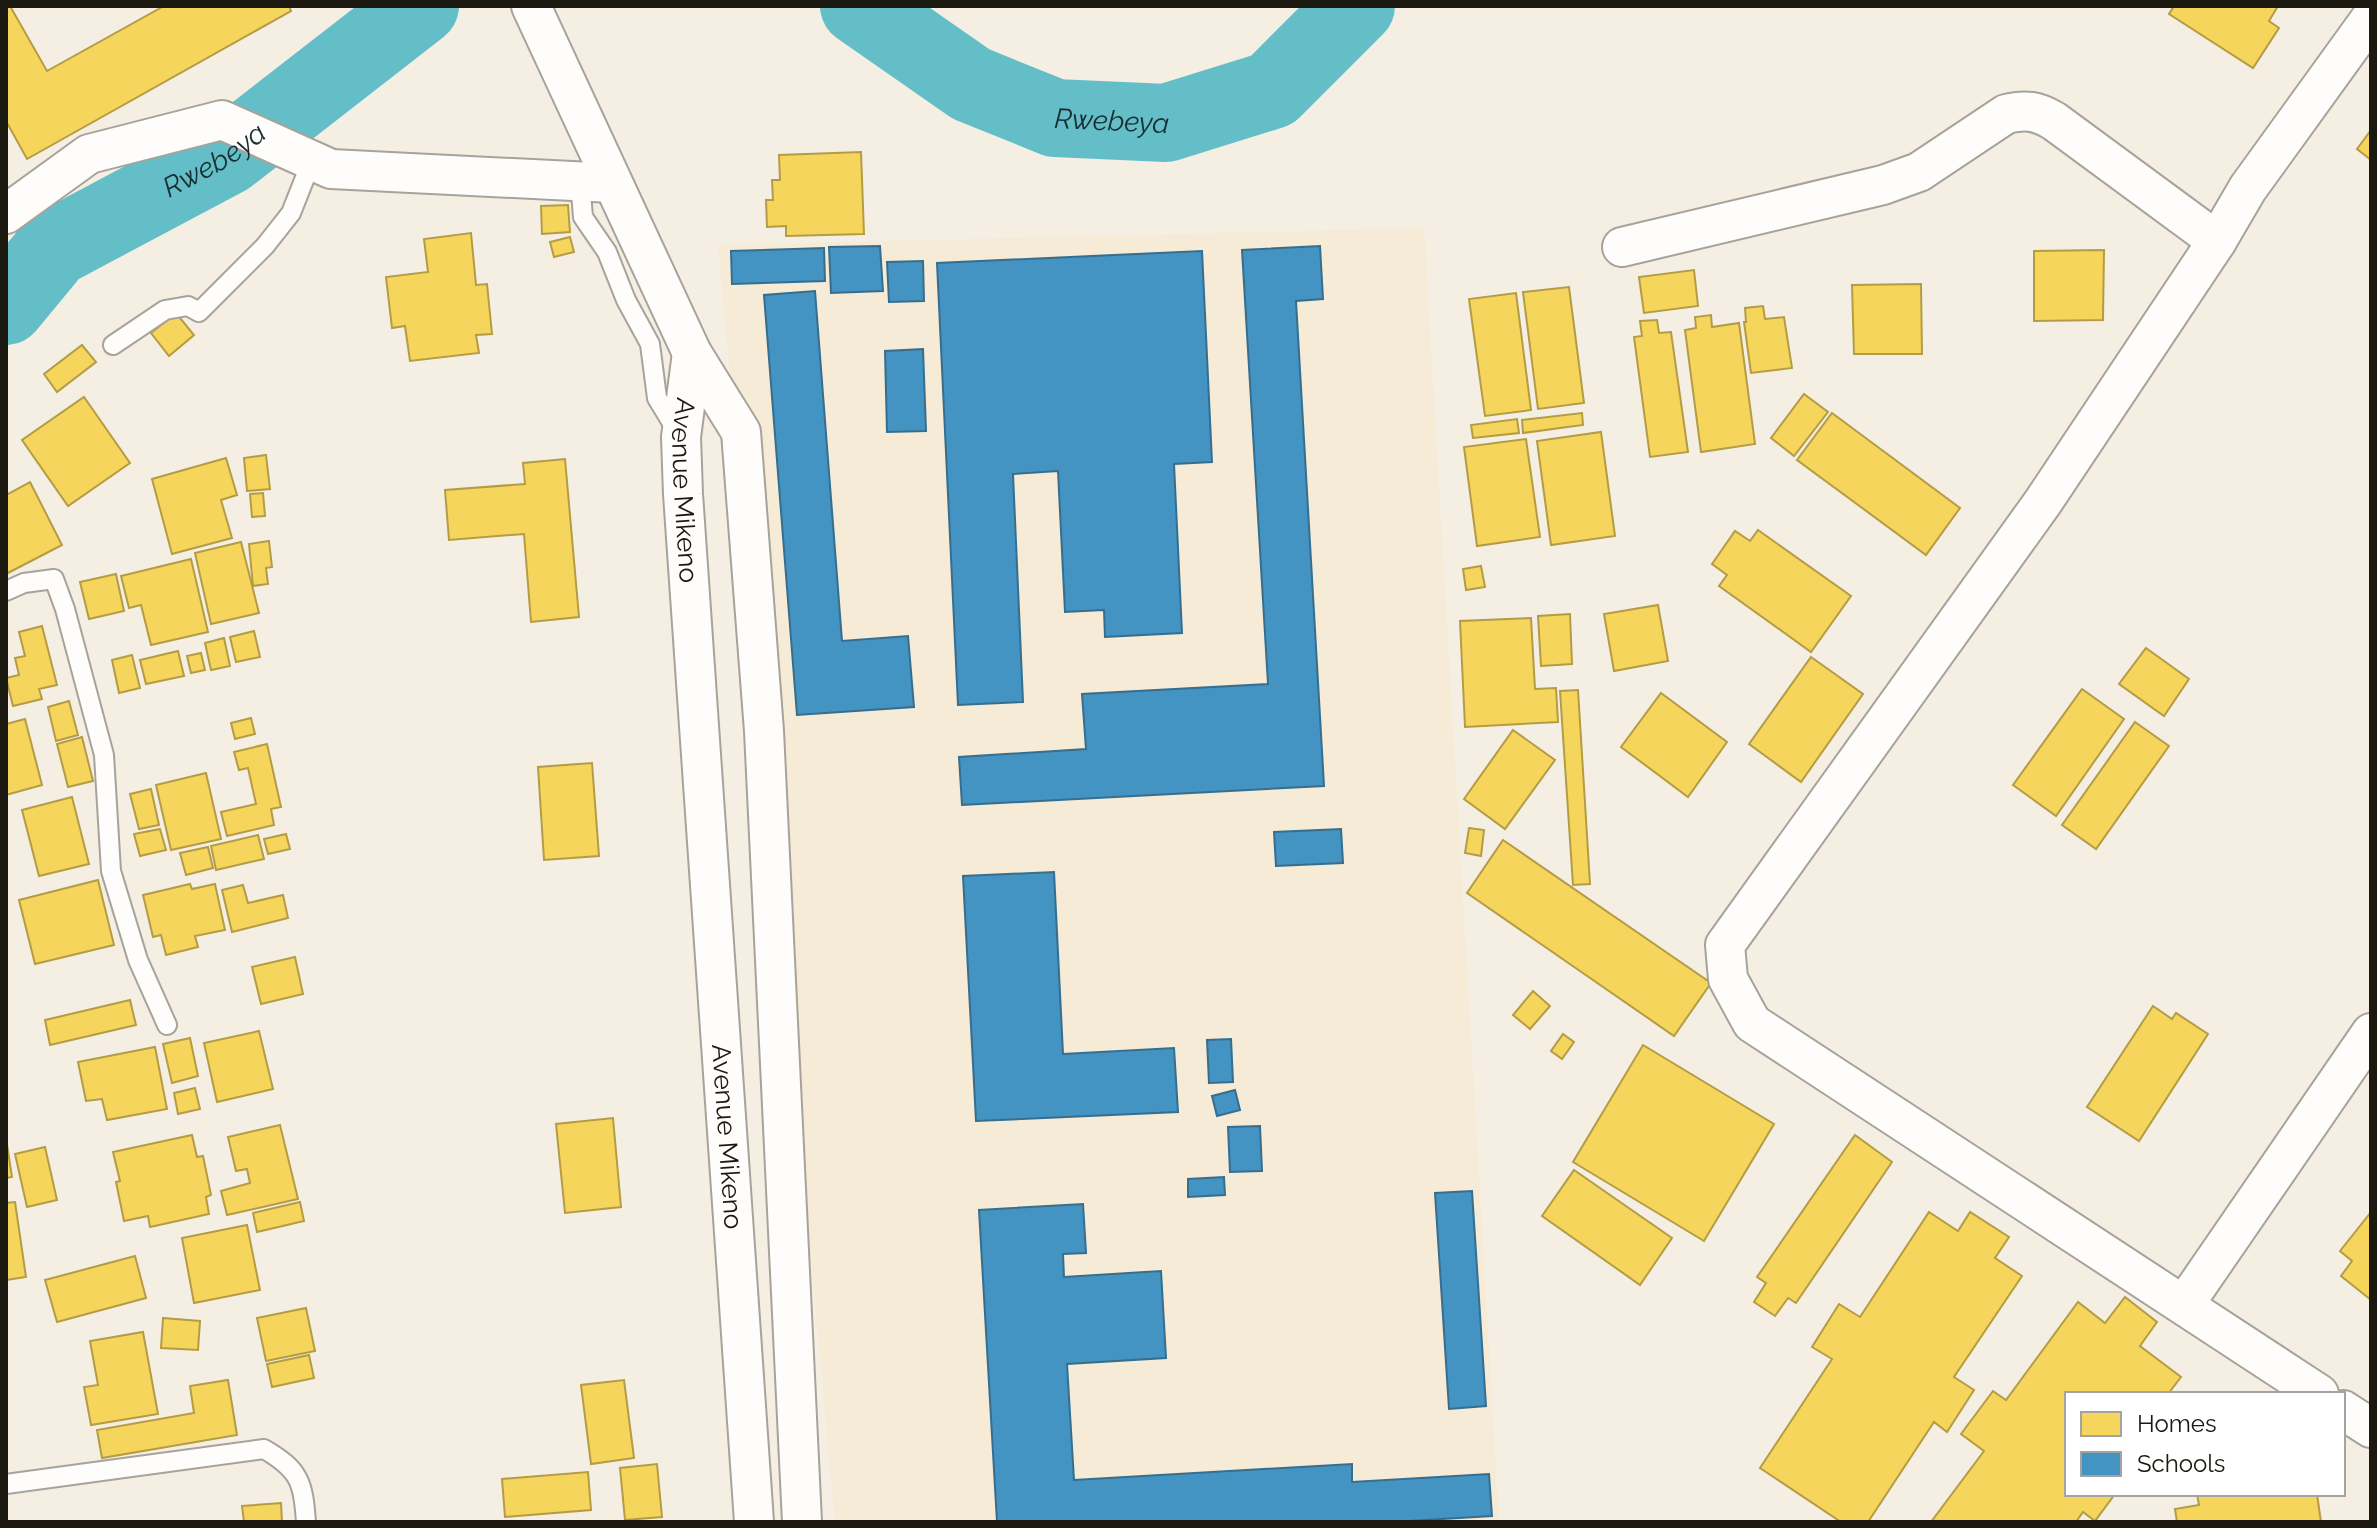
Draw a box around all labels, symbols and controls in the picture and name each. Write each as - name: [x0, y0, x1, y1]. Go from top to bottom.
- water label: Rwebeya: [1054, 102, 1170, 140]
- water label: Rwebeya: [157, 116, 272, 204]
- street label: Avenue Mikeno: [665, 396, 704, 584]
- street label: Avenue Mikeno: [706, 1043, 749, 1230]
- legend: [2065, 1392, 2345, 1496]
- text: Homes: [2137, 1409, 2217, 1438]
- text: Schools: [2137, 1449, 2225, 1478]

